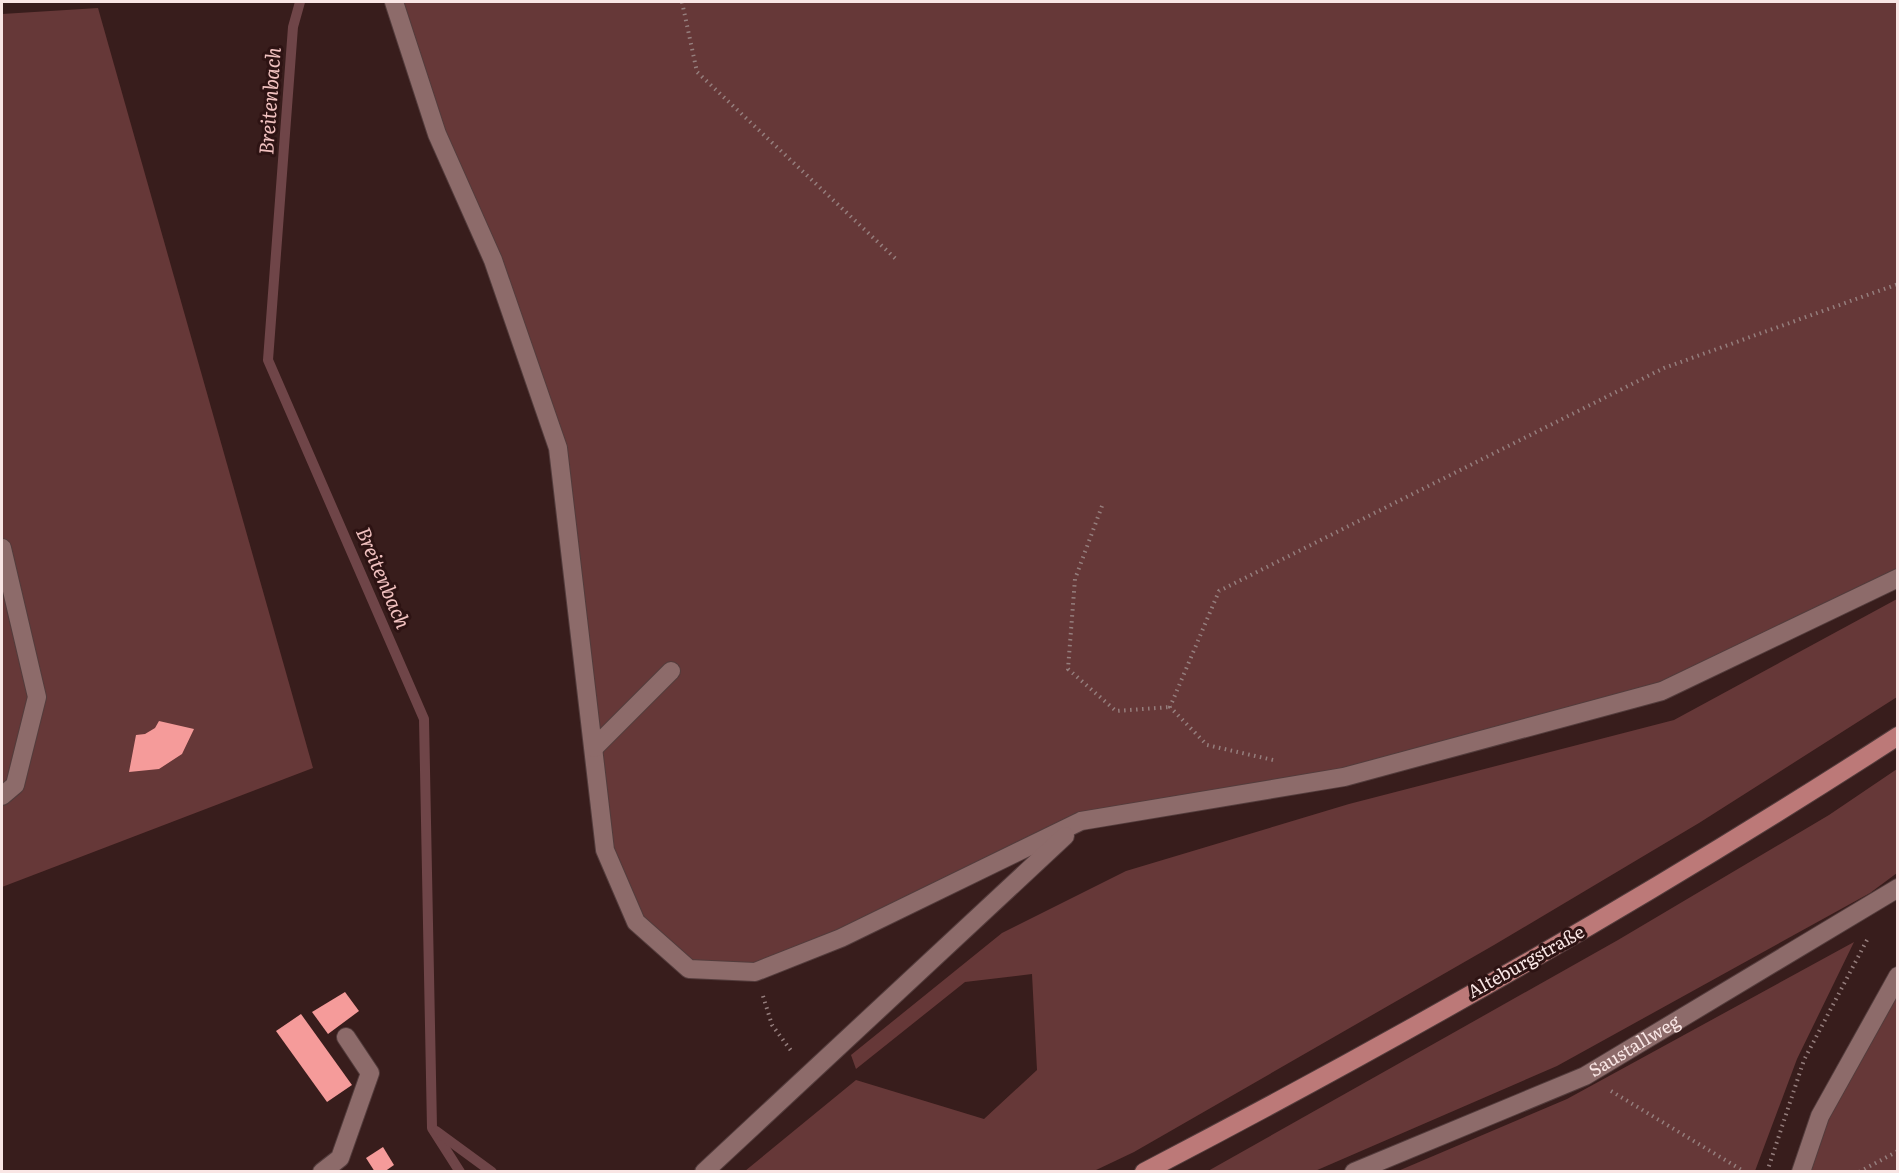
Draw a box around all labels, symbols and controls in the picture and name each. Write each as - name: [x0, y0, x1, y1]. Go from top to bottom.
- water label: Breitenbach: [249, 46, 287, 156]
- water label: Breitenbach: [350, 522, 420, 633]
- street label: Alteburgstraße: [1462, 917, 1589, 1004]
- street label: Saustallweg: [1583, 1006, 1685, 1083]

